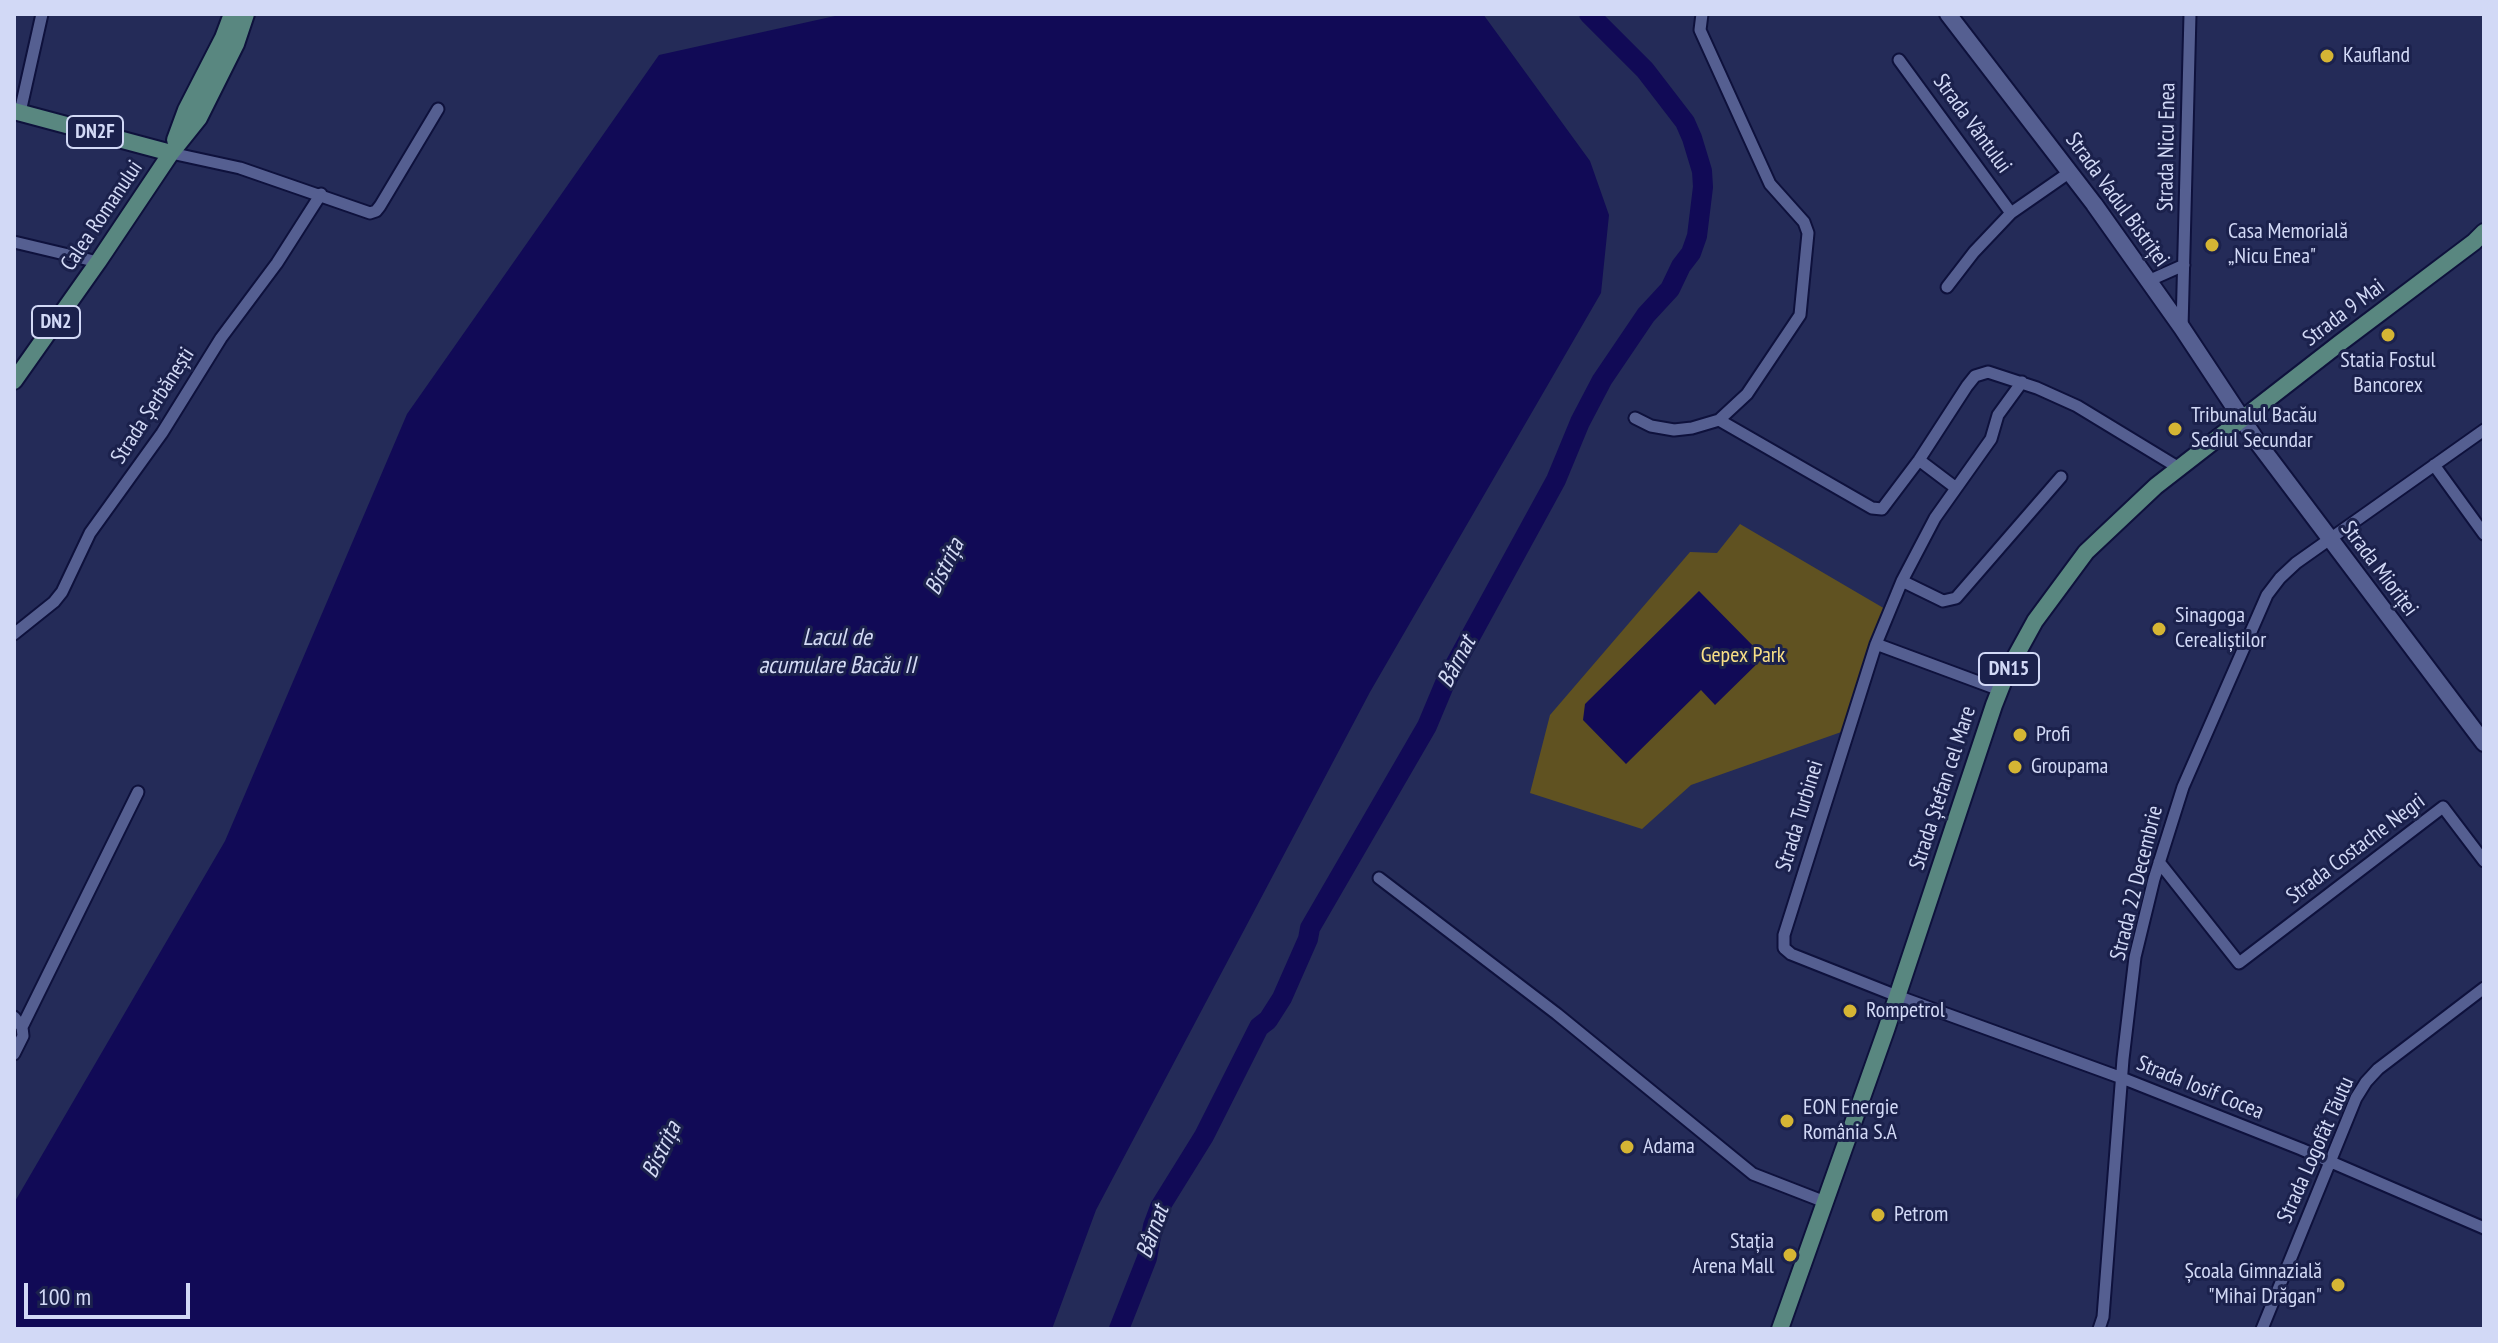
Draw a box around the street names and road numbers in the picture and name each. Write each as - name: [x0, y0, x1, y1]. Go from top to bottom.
- street label: Strada Vântului: [1927, 69, 2017, 179]
- street label: Strada Nicu Enea: [2153, 82, 2181, 212]
- road number: DN2F: [67, 116, 123, 148]
- street label: Strada Vadul Bistriței: [2059, 128, 2175, 272]
- street label: Calea Romanului: [55, 156, 149, 276]
- street label: Strada 9 Mai: [2298, 274, 2390, 352]
- road number: DN2: [32, 306, 80, 338]
- street label: Strada Șerbănești: [106, 343, 200, 469]
- street label: Strada Mioriței: [2335, 516, 2423, 622]
- road number: DN15: [1979, 653, 2039, 685]
- street label: Strada Ștefan cel Mare: [1904, 703, 1982, 873]
- street label: Strada Turbinei: [1771, 757, 1829, 875]
- street label: Strada Costache Negri: [2281, 788, 2431, 910]
- street label: Strada 22 Decembrie: [2105, 803, 2169, 963]
- street label: Strada Iosif Cocea: [2133, 1051, 2267, 1125]
- street label: Strada Logofăt Tăutu: [2272, 1073, 2360, 1227]

